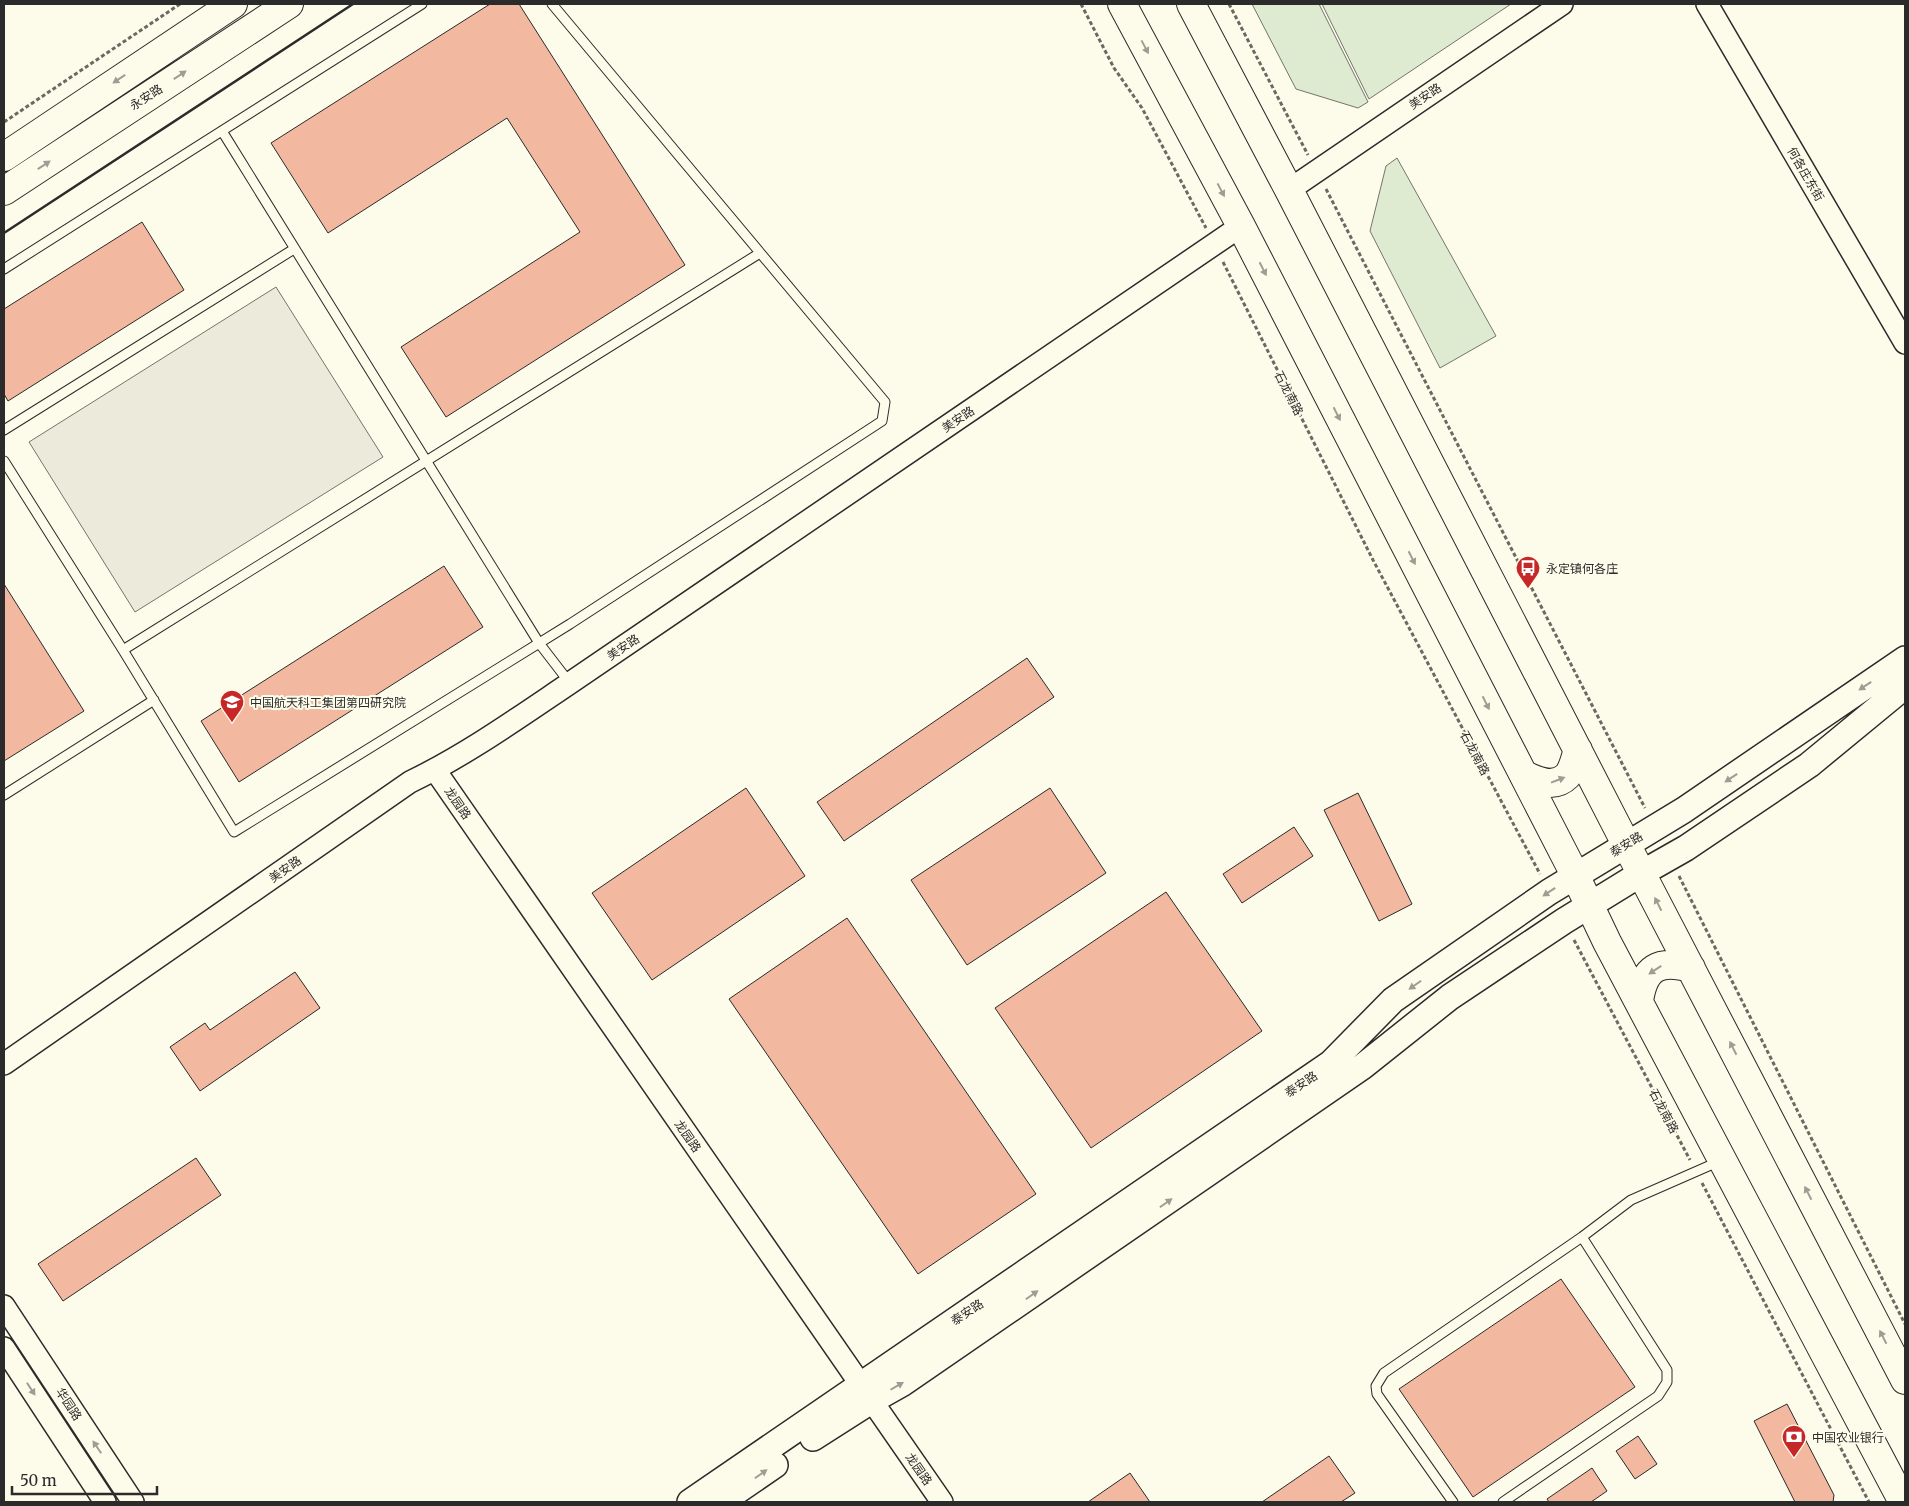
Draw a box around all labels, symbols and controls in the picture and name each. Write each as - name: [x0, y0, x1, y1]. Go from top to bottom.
- one-way arrow: [1141, 39, 1149, 54]
- one-way arrow: [173, 70, 187, 80]
- one-way arrow: [113, 74, 126, 84]
- street label: 美安路: [1406, 80, 1444, 112]
- street label: 永安路: [127, 81, 165, 113]
- street label: 何各庄东街: [1785, 144, 1827, 204]
- one-way arrow: [38, 160, 51, 169]
- one-way arrow: [1217, 183, 1226, 197]
- one-way arrow: [1259, 262, 1267, 276]
- street label: 石龙南路: [1271, 368, 1307, 418]
- street label: 美安路: [939, 403, 977, 435]
- one-way arrow: [1333, 407, 1341, 421]
- one-way arrow: [1408, 551, 1416, 565]
- bus stop icon: 永定镇何各庄: [1515, 555, 1541, 589]
- place label: 永定镇何各庄: [1546, 561, 1618, 576]
- street label: 美安路: [604, 631, 642, 663]
- one-way arrow: [1858, 681, 1872, 691]
- school or university icon: 中国航天科工集团第四研究院: [219, 689, 245, 723]
- place label: 中国航天科工集团第四研究院: [250, 695, 406, 710]
- one-way arrow: [1482, 695, 1490, 710]
- street label: 石龙南路: [1457, 728, 1493, 778]
- one-way arrow: [1724, 773, 1738, 783]
- one-way arrow: [1551, 775, 1565, 783]
- street label: 龙园路: [442, 784, 474, 822]
- street label: 泰安路: [1607, 828, 1645, 860]
- street label: 美安路: [266, 853, 304, 885]
- one-way arrow: [1542, 887, 1556, 897]
- one-way arrow: [1654, 897, 1662, 911]
- one-way arrow: [1648, 965, 1662, 974]
- one-way arrow: [1408, 980, 1422, 990]
- one-way arrow: [1729, 1041, 1737, 1056]
- street label: 泰安路: [1282, 1068, 1320, 1100]
- street label: 石龙南路: [1646, 1086, 1682, 1136]
- street label: 龙园路: [672, 1117, 704, 1155]
- one-way arrow: [1804, 1185, 1812, 1200]
- one-way arrow: [1159, 1198, 1172, 1207]
- one-way arrow: [1025, 1290, 1039, 1300]
- street label: 泰安路: [948, 1296, 986, 1328]
- one-way arrow: [1879, 1330, 1887, 1344]
- one-way arrow: [26, 1382, 35, 1396]
- one-way arrow: [890, 1382, 905, 1390]
- street label: 华园路: [53, 1385, 85, 1423]
- bank icon: 中国农业银行: [1781, 1424, 1807, 1458]
- place label: 中国农业银行: [1812, 1430, 1884, 1445]
- one-way arrow: [92, 1440, 102, 1454]
- street label: 龙园路: [903, 1450, 935, 1488]
- scale bar: [12, 1464, 158, 1496]
- one-way arrow: [754, 1469, 768, 1479]
- text: 50 m: [20, 1471, 57, 1490]

